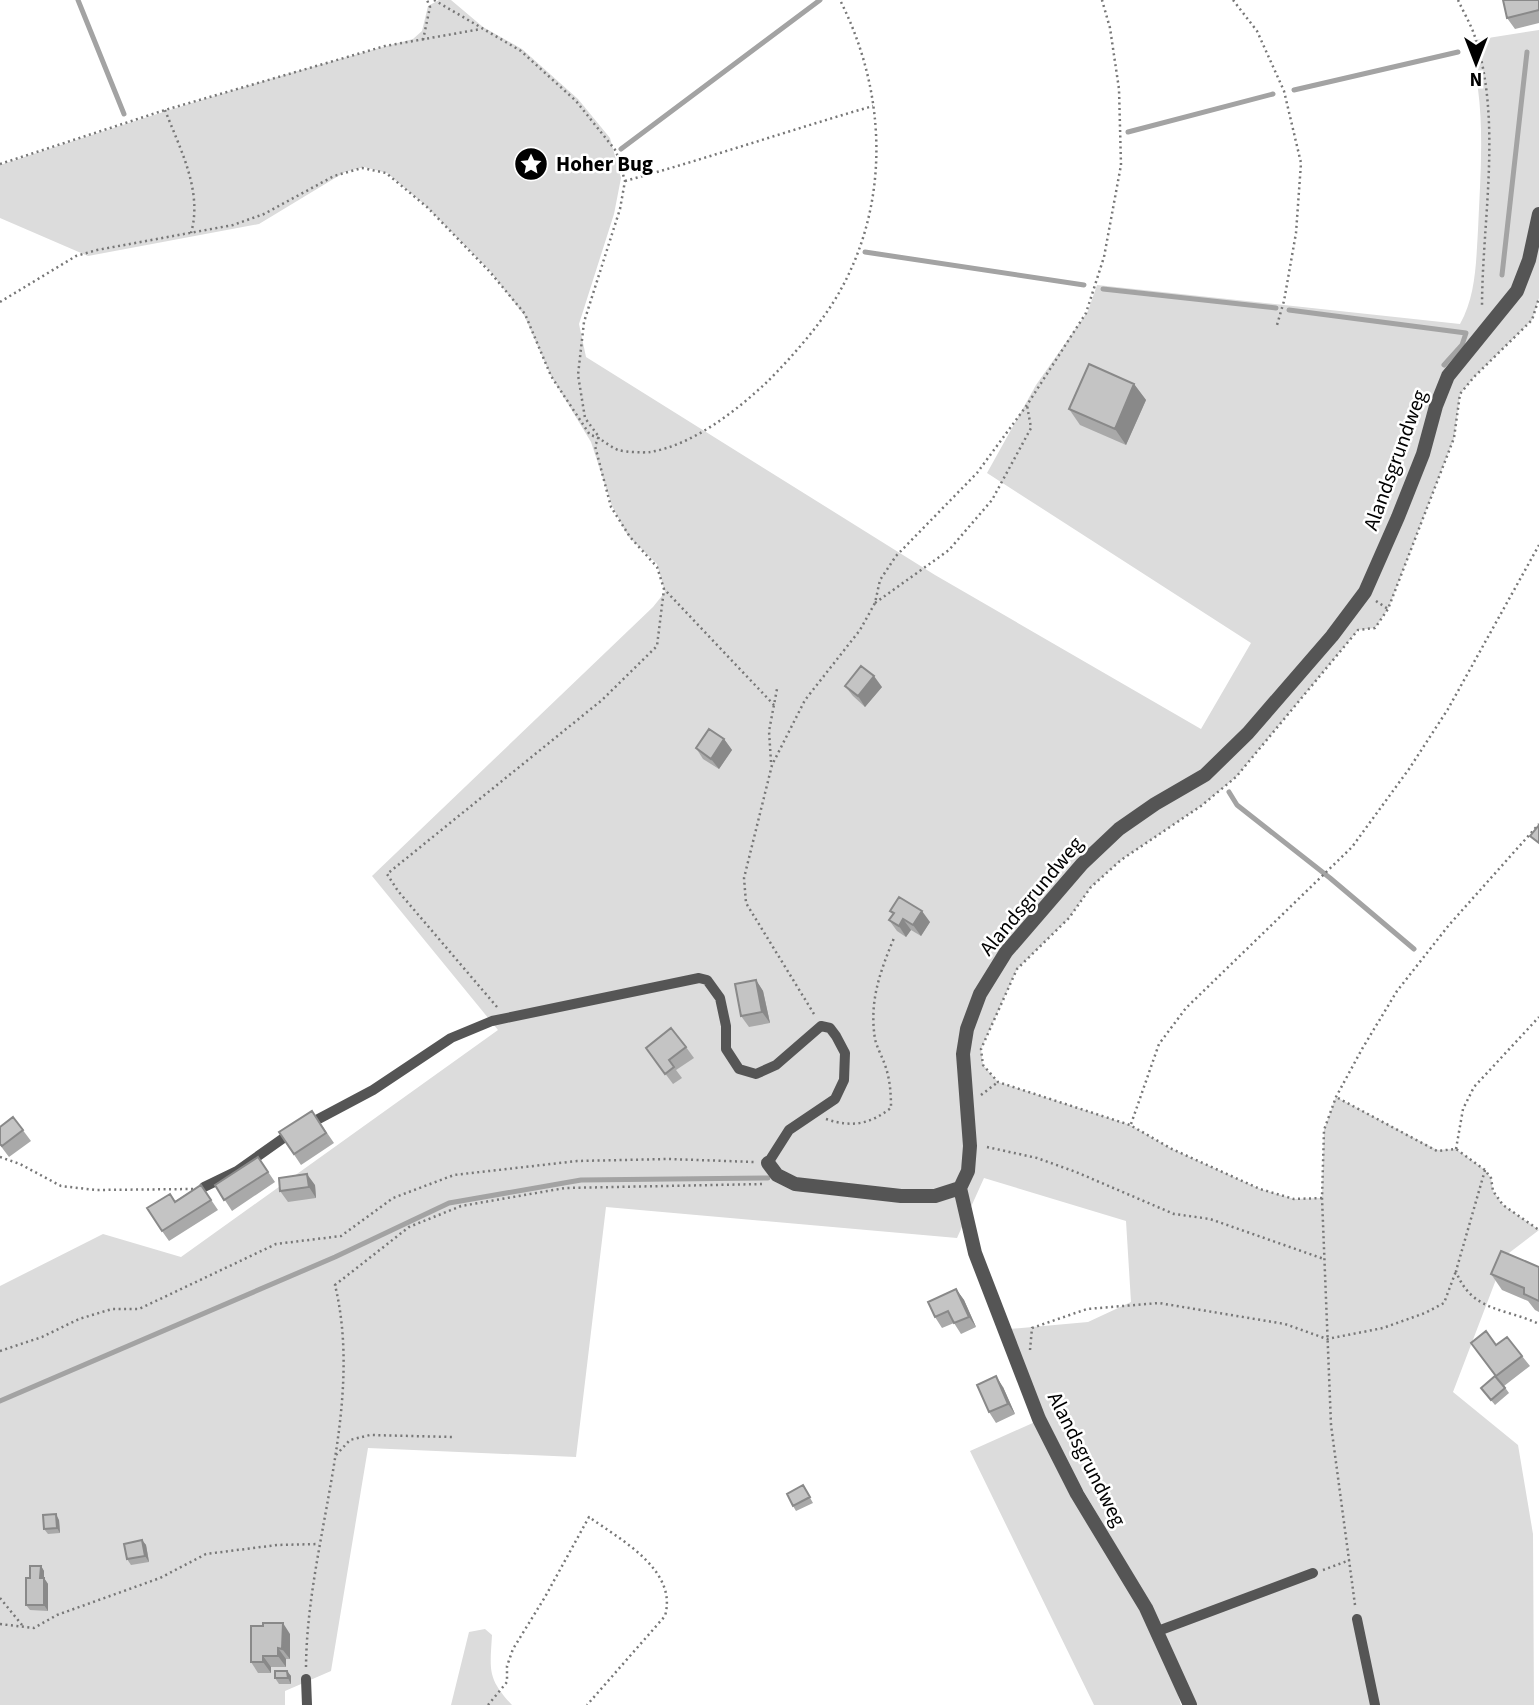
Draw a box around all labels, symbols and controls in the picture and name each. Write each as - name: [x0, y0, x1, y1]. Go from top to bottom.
- north arrow: [1441, 28, 1511, 98]
- text: N: [1470, 65, 1482, 92]
- place icon: Hoher Bug: [512, 145, 550, 183]
- place label: Hoher Bug: [556, 149, 653, 179]
- street label: Alandsgrundweg: [1356, 385, 1434, 534]
- street label: Alandsgrundweg: [972, 830, 1090, 962]
- street label: Alandsgrundweg: [1040, 1386, 1134, 1532]

